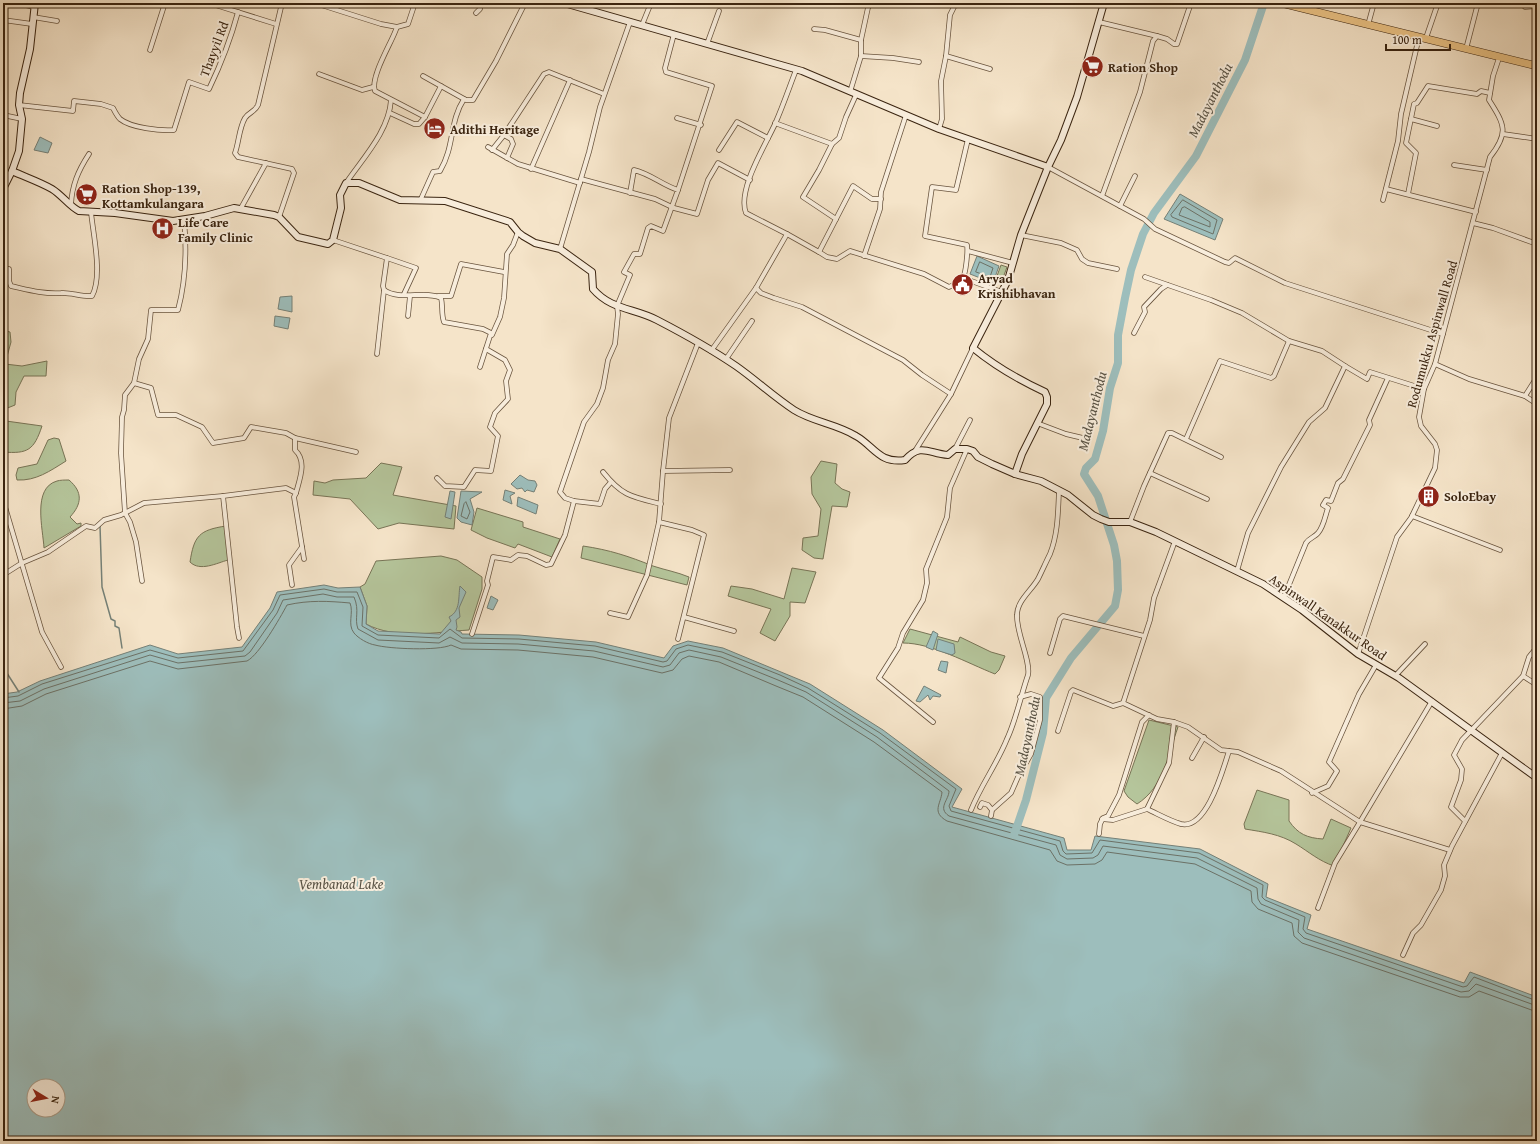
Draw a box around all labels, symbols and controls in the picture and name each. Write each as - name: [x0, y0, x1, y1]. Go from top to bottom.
- street label: Thayyil Rd: [195, 18, 233, 80]
- scale bar: [1386, 26, 1450, 52]
- text: 100 m: [1392, 31, 1422, 48]
- supermarket icon: Ration Shop: [1079, 54, 1105, 80]
- place label: Ration Shop: [1108, 58, 1179, 77]
- water label: Madayanthodu: [1183, 59, 1237, 141]
- hotel icon: Adithi Heritage: [421, 116, 447, 142]
- place label: Adithi Heritage: [450, 120, 540, 139]
- place label: Ration Shop-139, Kottamkulangara: [102, 179, 204, 213]
- supermarket icon: Ration Shop-139, Kottamkulangara: [74, 182, 100, 208]
- place label: Life Care Family Clinic: [178, 213, 253, 247]
- hospital icon: Life Care Family Clinic: [150, 216, 176, 242]
- street label: Rodumukku Aspinwall Road: [1402, 258, 1462, 410]
- place label: Aryad Krishibhavan: [978, 269, 1056, 303]
- public building icon: Aryad Krishibhavan: [949, 272, 975, 298]
- water label: Madayanthodu: [1072, 369, 1112, 453]
- building icon: SoloEbay: [1415, 483, 1441, 509]
- place label: SoloEbay: [1444, 487, 1496, 506]
- street label: Aspinwall Kanakkur Road: [1265, 569, 1391, 665]
- water label: Madayanthodu: [1009, 694, 1045, 778]
- water label: Vembanad Lake: [299, 874, 384, 894]
- north arrow: [26, 1078, 66, 1118]
- text: N: [47, 1095, 64, 1105]

